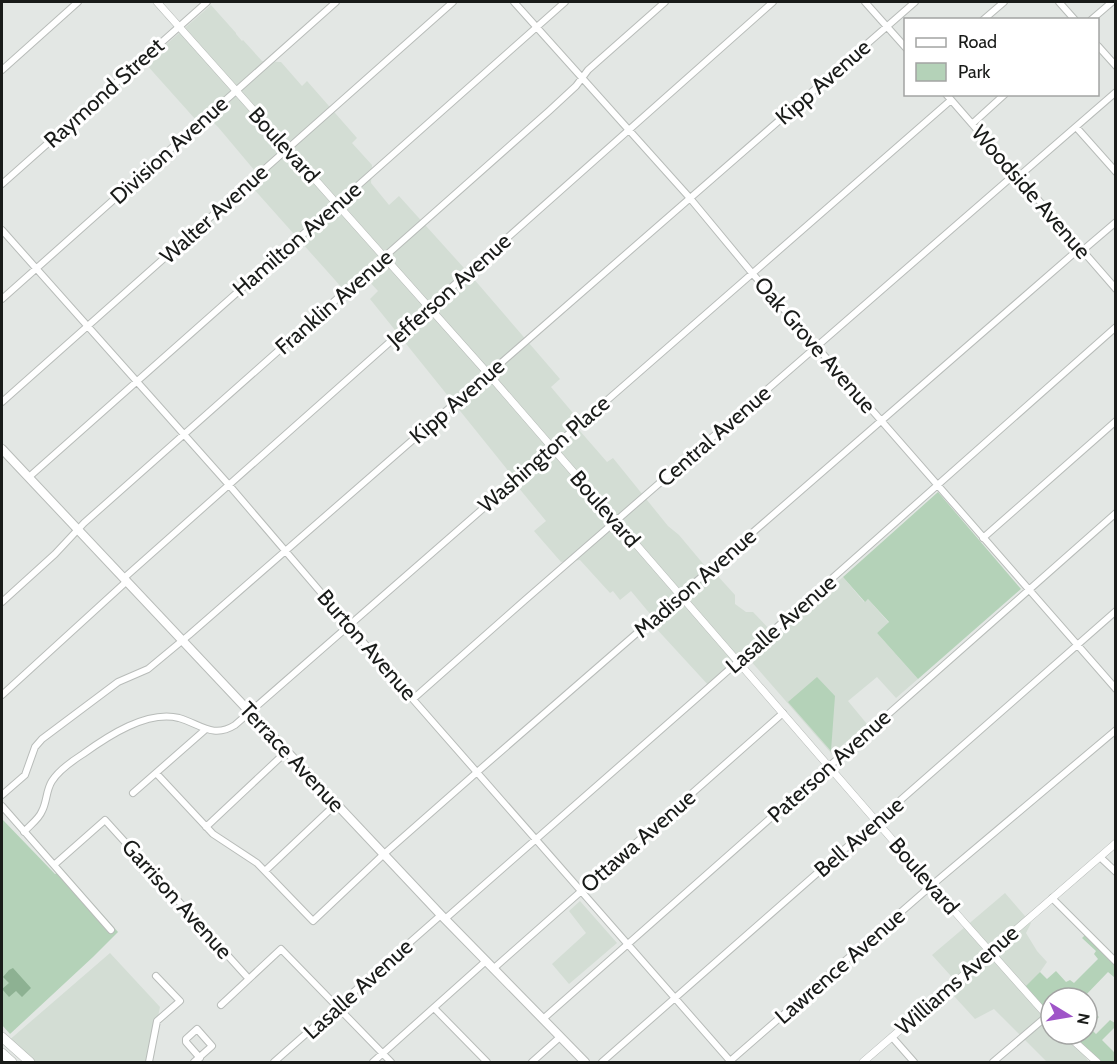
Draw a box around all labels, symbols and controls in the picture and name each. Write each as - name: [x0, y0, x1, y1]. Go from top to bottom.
- legend: [904, 18, 1099, 96]
- text: Road: [958, 31, 997, 53]
- street label: Raymond Street: [39, 32, 170, 154]
- street label: Kipp Avenue: [770, 33, 876, 131]
- text: Park: [958, 61, 991, 83]
- street label: Division Avenue: [105, 90, 233, 210]
- street label: Boulevard: [243, 101, 325, 189]
- street label: Woodside Avenue: [966, 120, 1096, 264]
- street label: Walter Avenue: [154, 159, 274, 269]
- street label: Hamilton Avenue: [227, 176, 367, 302]
- street label: Jefferson Avenue: [381, 227, 516, 353]
- street label: Franklin Avenue: [270, 244, 398, 360]
- street label: Oak Grove Avenue: [748, 271, 882, 419]
- street label: Kipp Avenue: [404, 352, 510, 450]
- street label: Central Avenue: [652, 379, 776, 493]
- street label: Washington Place: [473, 390, 615, 518]
- street label: Boulevard: [564, 465, 646, 553]
- street label: Madison Avenue: [628, 522, 762, 644]
- street label: Lasalle Avenue: [720, 569, 842, 679]
- street label: Burton Avenue: [312, 584, 422, 706]
- street label: Terrace Avenue: [234, 696, 350, 818]
- street label: Paterson Avenue: [762, 704, 896, 828]
- street label: Ottawa Avenue: [575, 784, 701, 898]
- street label: Bell Avenue: [809, 791, 909, 883]
- street label: Boulevard: [883, 832, 965, 920]
- street label: Garrison Avenue: [116, 833, 238, 965]
- street label: Lawrence Avenue: [770, 902, 910, 1030]
- street label: Williams Avenue: [890, 919, 1024, 1041]
- street label: Lasalle Avenue: [298, 933, 418, 1045]
- north arrow: [1039, 986, 1099, 1046]
- text: N: [1073, 1011, 1094, 1026]

